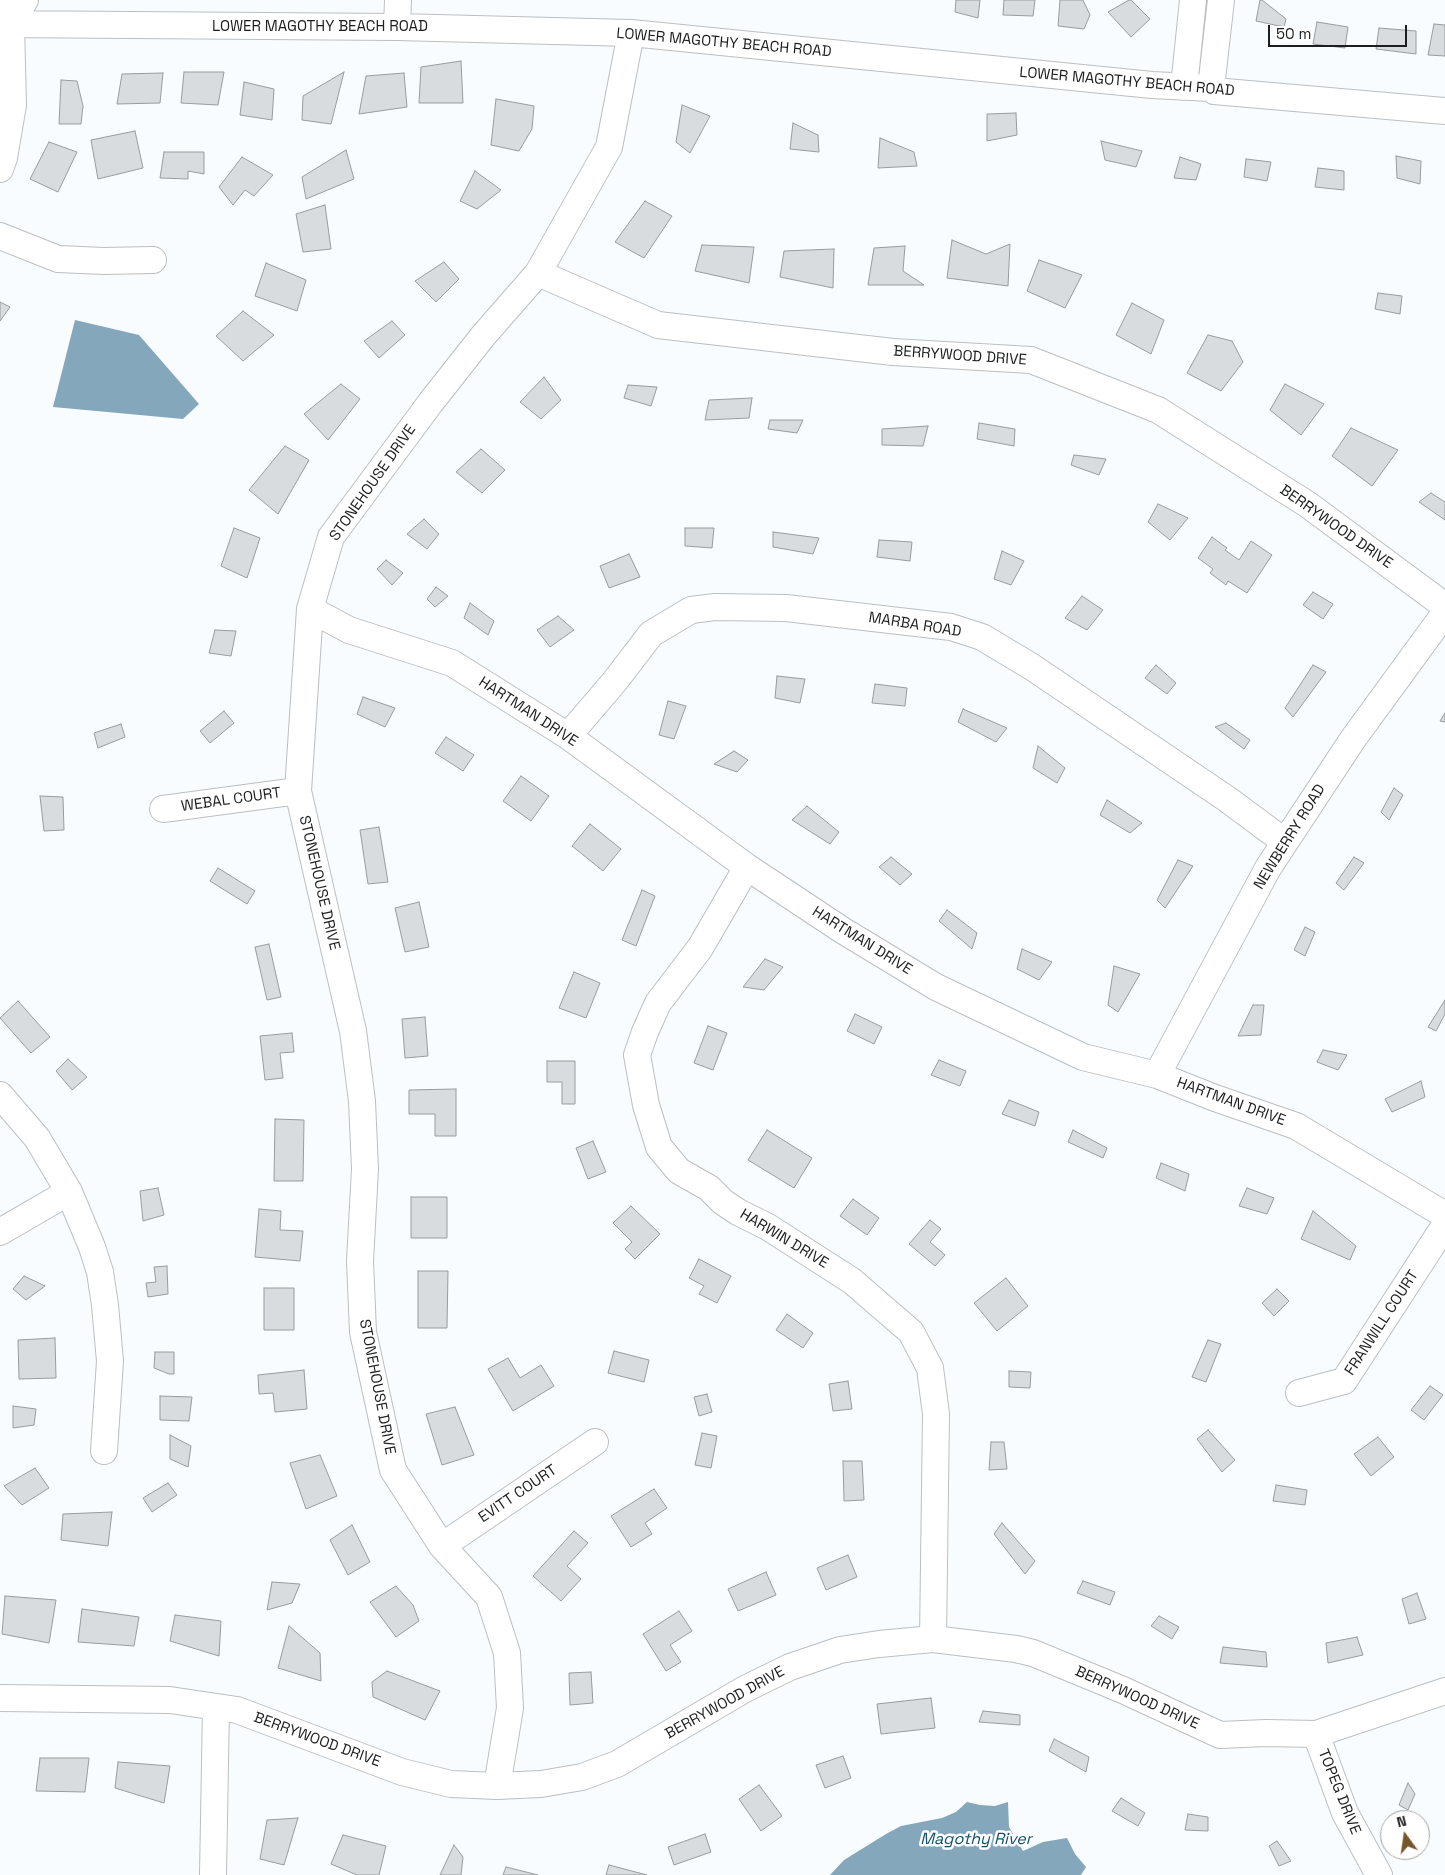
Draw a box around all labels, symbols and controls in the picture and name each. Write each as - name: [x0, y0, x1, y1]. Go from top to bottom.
- scale bar: [1270, 15, 1409, 47]
- street label: LOWER MAGOTHY BEACH ROAD: [212, 18, 428, 36]
- text: 50 m: [1276, 24, 1311, 43]
- street label: LOWER MAGOTHY BEACH ROAD: [616, 25, 832, 61]
- street label: LOWER MAGOTHY BEACH ROAD: [1019, 64, 1235, 100]
- street label: BERRYWOOD DRIVE: [893, 342, 1027, 370]
- street label: STONEHOUSE DRIVE: [326, 421, 420, 545]
- street label: BERRYWOOD DRIVE: [1276, 481, 1396, 573]
- street label: MARBA ROAD: [867, 609, 963, 641]
- street label: HARTMAN DRIVE: [475, 673, 581, 751]
- street label: NEWBERRY ROAD: [1250, 781, 1330, 893]
- street label: WEBAL COURT: [180, 784, 282, 816]
- street label: STONEHOUSE DRIVE: [295, 814, 343, 952]
- street label: HARTMAN DRIVE: [809, 903, 915, 979]
- street label: HARTMAN DRIVE: [1174, 1074, 1288, 1130]
- street label: HARWIN DRIVE: [736, 1205, 832, 1273]
- street label: FRANWILL COURT: [1341, 1267, 1423, 1379]
- street label: STONEHOUSE DRIVE: [355, 1318, 399, 1456]
- street label: EVITT COURT: [475, 1461, 561, 1527]
- street label: BERRYWOOD DRIVE: [662, 1663, 788, 1743]
- street label: BERRYWOOD DRIVE: [1072, 1663, 1202, 1733]
- street label: BERRYWOOD DRIVE: [251, 1709, 383, 1771]
- street label: TOPEG DRIVE: [1314, 1747, 1364, 1837]
- north arrow: [1380, 1810, 1430, 1860]
- text: N: [1395, 1812, 1408, 1831]
- water label: Magothy River: [920, 1830, 1032, 1850]

